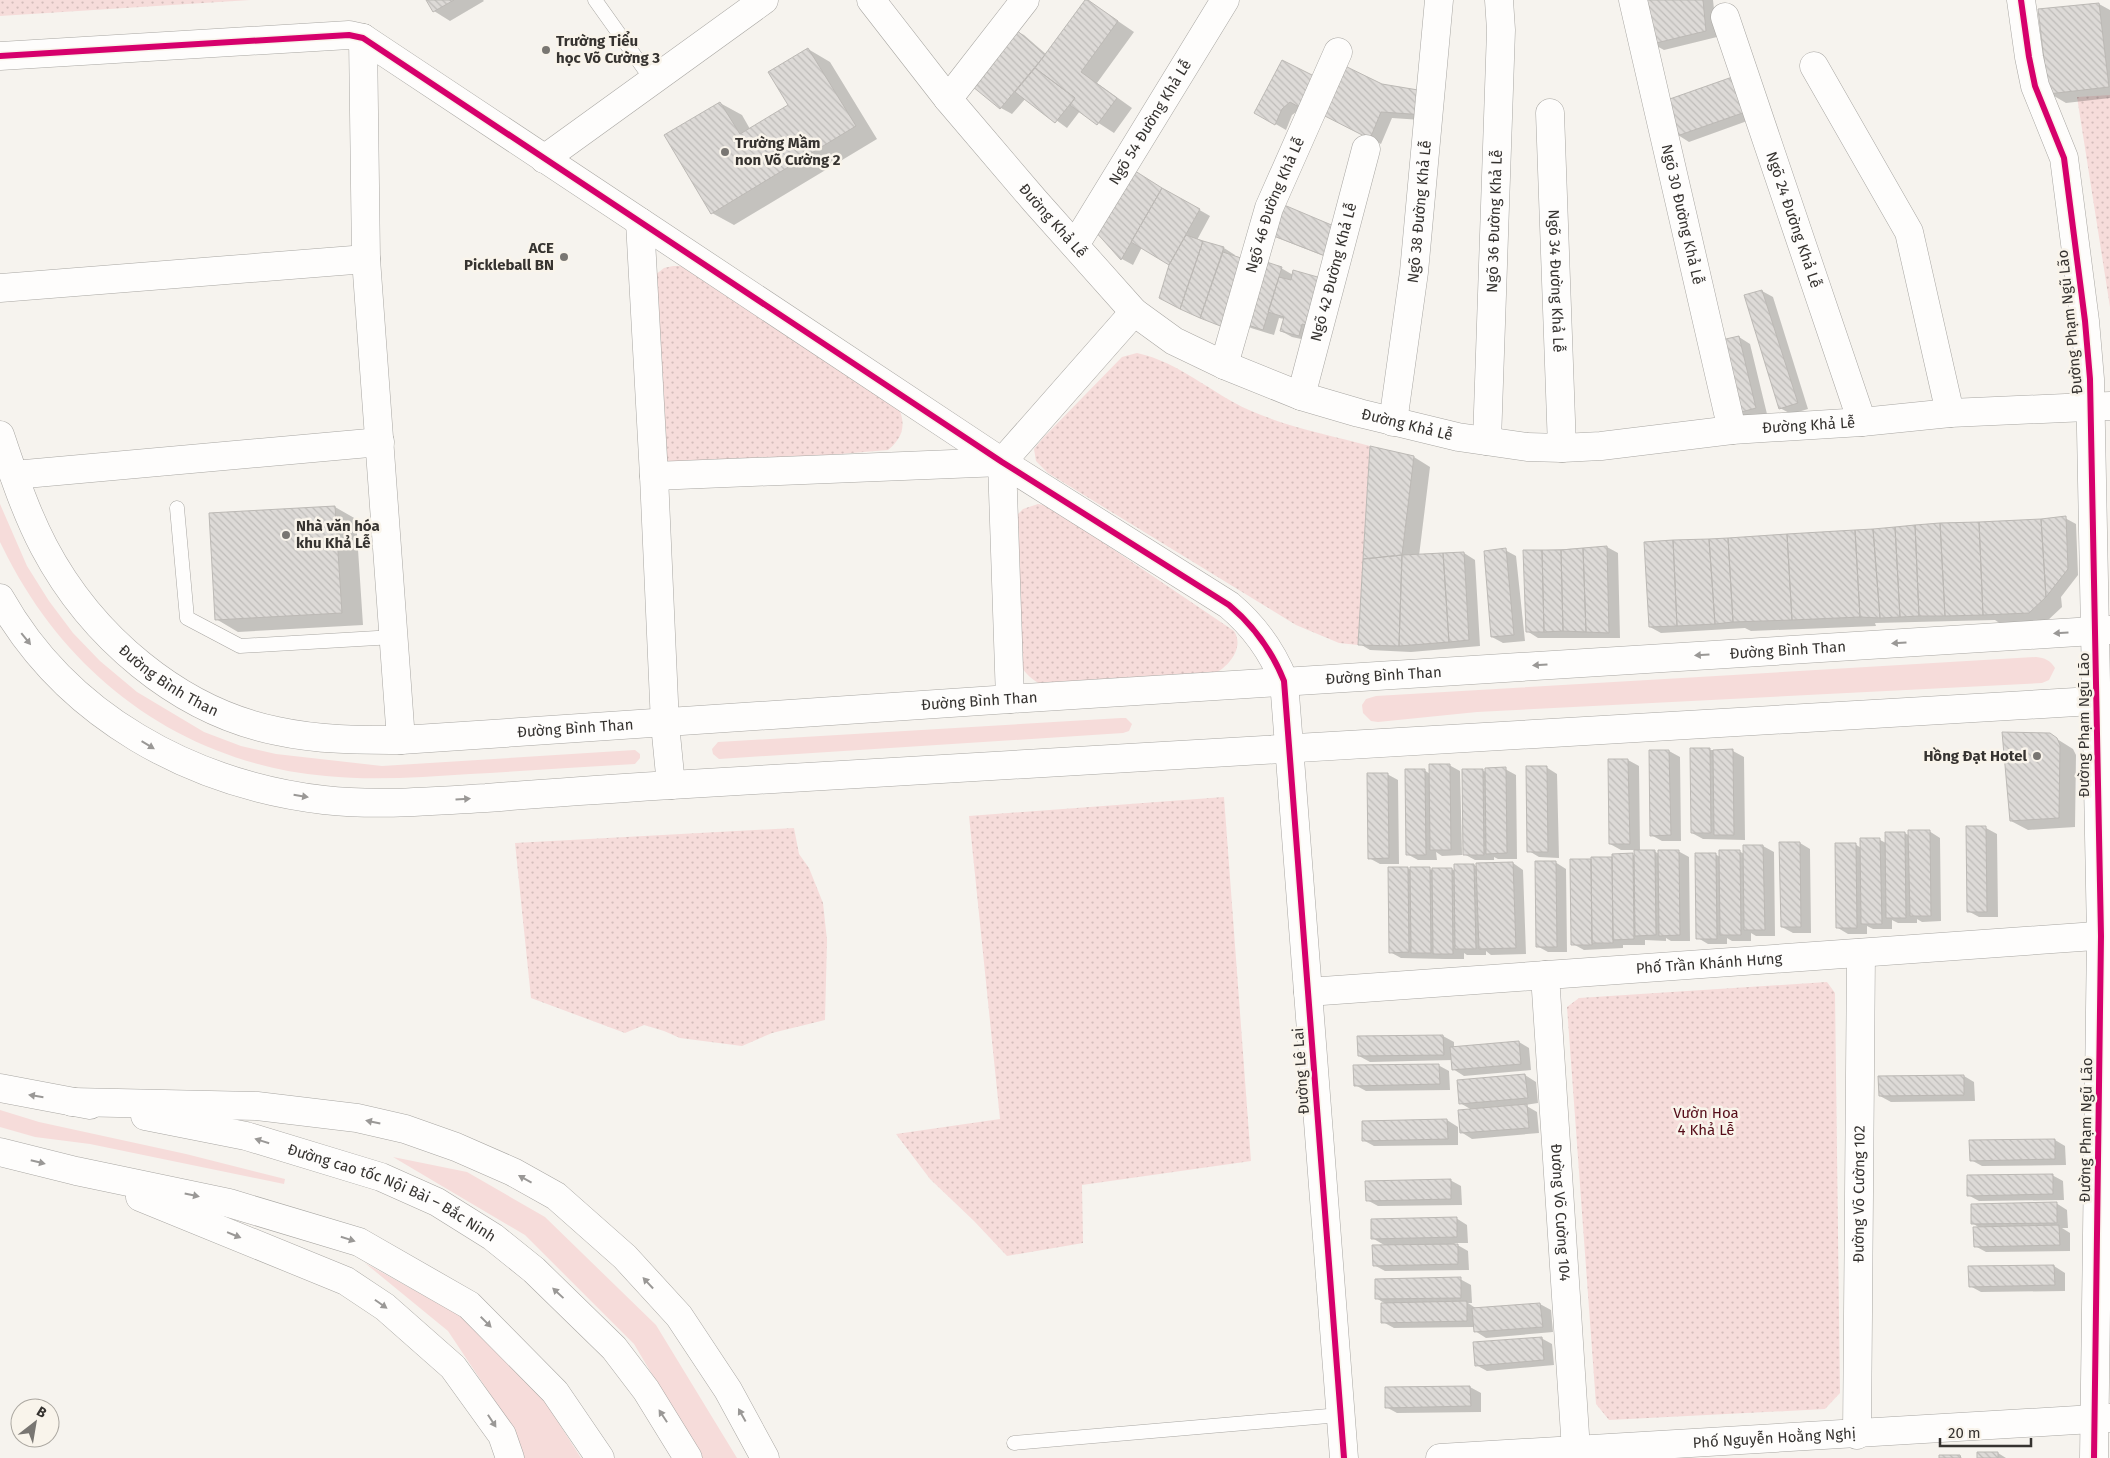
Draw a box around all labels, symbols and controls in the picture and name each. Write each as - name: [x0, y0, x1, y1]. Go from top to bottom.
- place label: Trường Tiểu học Võ Cường 3: [556, 31, 660, 67]
- marker: Trường Tiểu học Võ Cường 3: [540, 44, 552, 56]
- street label: Ngõ 54 Đường Khả Lễ: [1105, 56, 1195, 188]
- place label: Trường Mầm non Võ Cường 2: [735, 133, 841, 169]
- street label: Ngõ 46 Đường Khả Lễ: [1242, 134, 1308, 275]
- street label: Ngõ 38 Đường Khả Lễ: [1404, 139, 1435, 284]
- street label: Ngõ 30 Đường Khả Lễ: [1657, 142, 1707, 286]
- marker: Trường Mầm non Võ Cường 2: [719, 146, 731, 158]
- street label: Ngõ 36 Đường Khả Lễ: [1483, 149, 1506, 293]
- street label: Ngõ 24 Đường Khả Lễ: [1762, 149, 1825, 290]
- street label: Đường Khả Lễ: [1015, 180, 1090, 262]
- street label: Ngõ 42 Đường Khả Lễ: [1307, 201, 1360, 344]
- street label: Ngõ 34 Đường Khả Lễ: [1544, 209, 1568, 353]
- place label: ACE Pickleball BN: [464, 239, 554, 274]
- street label: Đường Phạm Ngũ Lão: [2053, 249, 2087, 395]
- marker: ACE Pickleball BN: [558, 251, 570, 263]
- street label: Đường Khả Lễ: [1360, 405, 1454, 444]
- street label: Đường Khả Lễ: [1762, 413, 1856, 437]
- place label: Nhà văn hóa khu Khả Lễ: [296, 517, 380, 552]
- marker: Nhà văn hóa khu Khả Lễ: [280, 529, 292, 541]
- one-way arrow: [2053, 629, 2069, 637]
- one-way arrow: [21, 632, 32, 645]
- street label: Đường Bình Than: [1729, 638, 1846, 663]
- one-way arrow: [1891, 639, 1907, 647]
- street label: Đường Bình Than: [115, 641, 221, 720]
- one-way arrow: [1694, 652, 1710, 660]
- street label: Đường Phạm Ngũ Lão: [2075, 652, 2093, 798]
- one-way arrow: [1532, 662, 1548, 670]
- street label: Đường Bình Than: [1325, 663, 1442, 688]
- street label: Đường Bình Than: [921, 688, 1038, 714]
- street label: Đường Bình Than: [517, 715, 634, 741]
- one-way arrow: [142, 740, 155, 750]
- place label: Hồng Đạt Hotel: [1923, 746, 2028, 765]
- marker: Hồng Đạt Hotel: [2031, 750, 2043, 762]
- one-way arrow: [293, 793, 309, 801]
- one-way arrow: [455, 795, 471, 803]
- street label: Phố Trần Khánh Hưng: [1635, 949, 1783, 978]
- street label: Đường Lê Lai: [1289, 1027, 1313, 1115]
- street label: Đường Phạm Ngũ Lão: [2076, 1057, 2096, 1203]
- one-way arrow: [27, 1092, 43, 1100]
- park label: Vườn Hoa 4 Khả Lễ: [1673, 1104, 1739, 1139]
- one-way arrow: [366, 1118, 381, 1126]
- street label: Đường Võ Cường 102: [1849, 1125, 1869, 1263]
- one-way arrow: [254, 1137, 269, 1145]
- street label: Đường cao tốc Nội Bài – Bắc Ninh: [285, 1140, 499, 1246]
- street label: Đường Võ Cường 104: [1547, 1143, 1574, 1282]
- one-way arrow: [30, 1158, 45, 1166]
- one-way arrow: [518, 1175, 532, 1183]
- one-way arrow: [184, 1191, 199, 1199]
- one-way arrow: [227, 1232, 241, 1240]
- one-way arrow: [341, 1235, 356, 1243]
- one-way arrow: [643, 1276, 654, 1289]
- one-way arrow: [552, 1287, 564, 1299]
- one-way arrow: [374, 1299, 388, 1309]
- one-way arrow: [480, 1316, 492, 1328]
- north arrow: [10, 1398, 60, 1448]
- text: B: [33, 1403, 50, 1422]
- one-way arrow: [738, 1408, 746, 1422]
- one-way arrow: [658, 1410, 667, 1423]
- one-way arrow: [488, 1414, 497, 1428]
- scale bar: [1940, 1416, 2031, 1448]
- street label: Phố Nguyễn Hoằng Nghị: [1692, 1424, 1857, 1452]
- text: 20 m: [1948, 1424, 1981, 1442]

